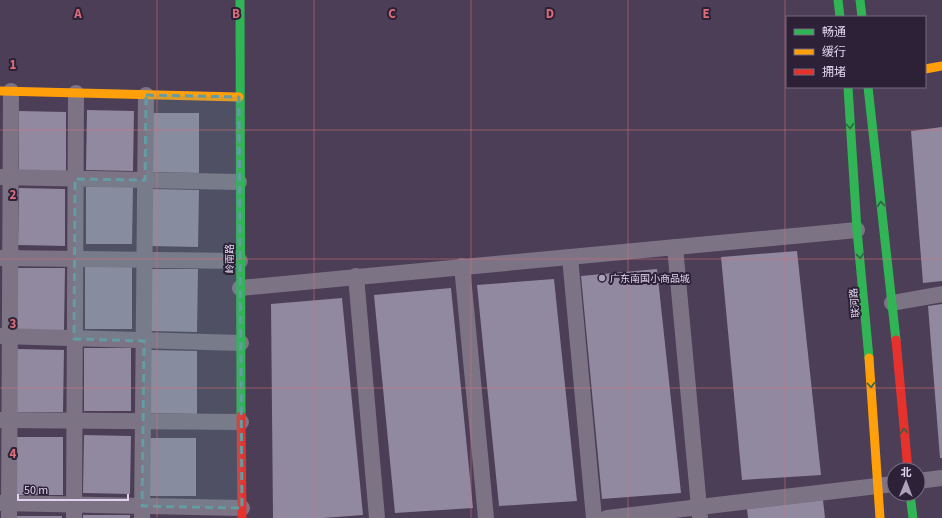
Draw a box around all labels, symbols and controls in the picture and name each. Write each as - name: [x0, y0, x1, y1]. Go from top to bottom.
- text: A: [73, 5, 82, 23]
- text: B: [232, 5, 240, 23]
- text: C: [388, 5, 396, 23]
- text: D: [546, 5, 554, 23]
- text: E: [702, 5, 710, 23]
- legend: [786, 16, 926, 88]
- text: 畅通: [822, 24, 846, 41]
- text: 缓行: [822, 44, 846, 61]
- text: 1: [10, 56, 17, 74]
- text: 拥堵: [822, 64, 846, 81]
- one-way arrow: [846, 123, 855, 129]
- text: 2: [10, 186, 17, 204]
- one-way arrow: [877, 201, 886, 207]
- street label: 岭南路: [223, 244, 237, 274]
- one-way arrow: [855, 253, 864, 259]
- place label: 广东南国小商品城: [610, 272, 690, 286]
- marker: 广东南国小商品城: [597, 273, 607, 283]
- street label: 联河路: [847, 287, 863, 318]
- text: 3: [10, 315, 17, 333]
- one-way arrow: [866, 382, 875, 388]
- one-way arrow: [900, 428, 909, 434]
- text: 4: [10, 445, 17, 463]
- north arrow: [886, 462, 926, 502]
- text: 北: [901, 465, 912, 480]
- scale bar: [18, 476, 128, 502]
- text: 50 m: [24, 482, 48, 499]

